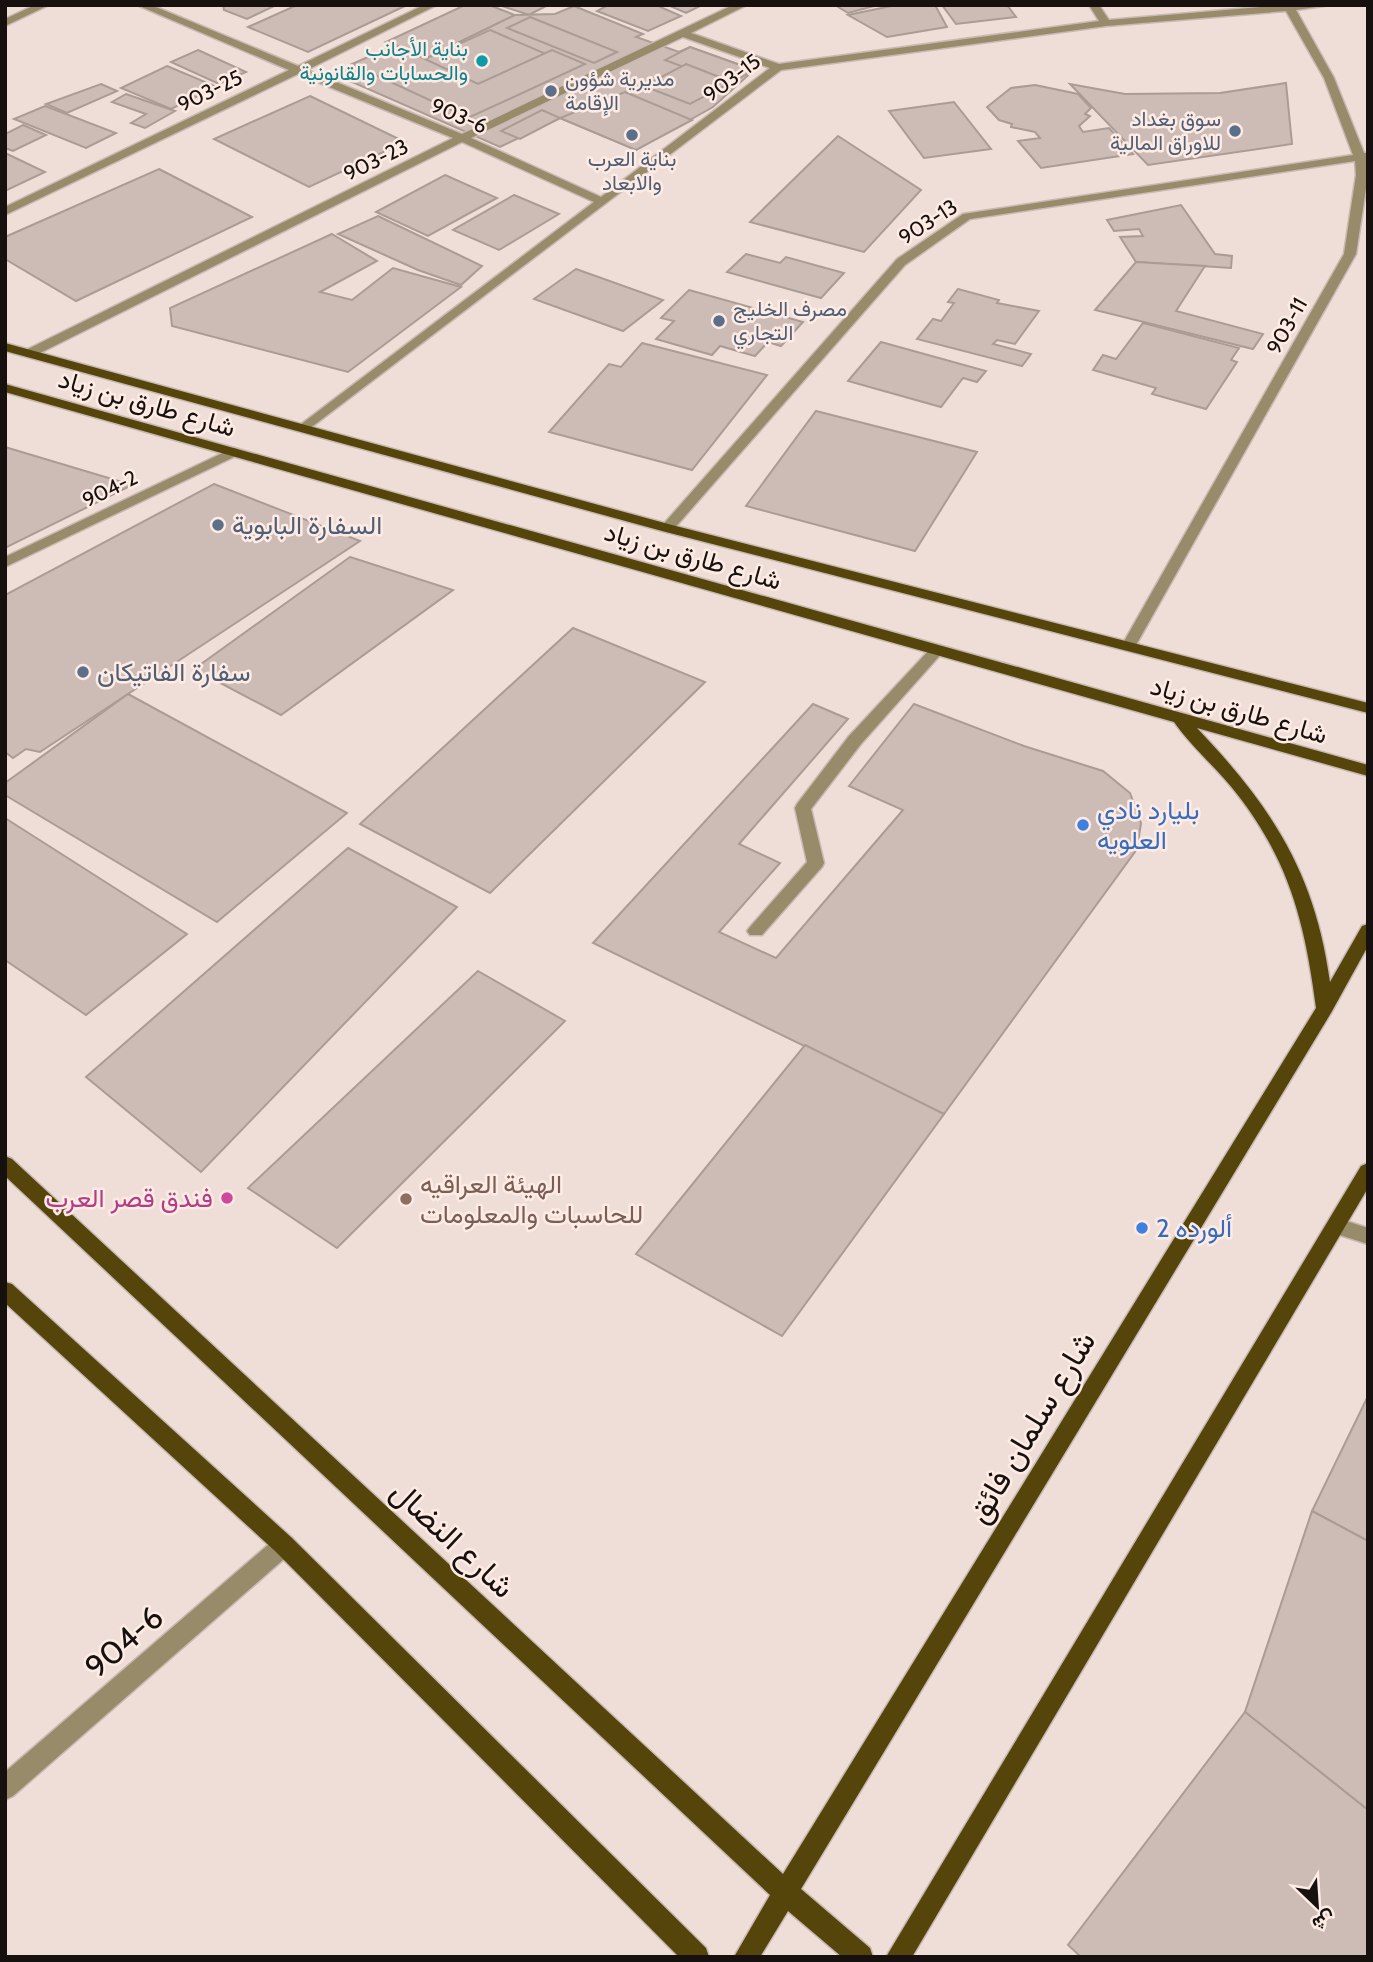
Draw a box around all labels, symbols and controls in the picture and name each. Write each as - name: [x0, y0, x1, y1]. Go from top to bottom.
- place label: بناية الأجانب والحسابات والقانونية: [299, 36, 468, 86]
- street label: 903-15: [698, 48, 765, 107]
- marker: بناية الأجانب والحسابات والقانونية: [474, 53, 490, 69]
- street label: 903-25: [173, 64, 246, 117]
- place label: مديرية شؤون الإقامة: [565, 66, 674, 117]
- marker: مديرية شؤون الإقامة: [543, 83, 559, 99]
- street label: 903-6: [427, 93, 491, 139]
- place label: سوق بغداد للاوراق المالية: [1110, 106, 1221, 156]
- marker: سوق بغداد للاوراق المالية: [1227, 123, 1243, 139]
- marker: بناية العرب والابعاد: [624, 127, 640, 143]
- street label: 903-23: [339, 133, 412, 186]
- place label: بناية العرب والابعاد: [588, 146, 676, 196]
- street label: 903-13: [894, 193, 962, 250]
- street label: 903-11: [1261, 293, 1312, 358]
- place label: مصرف الخليج التجاري: [733, 296, 847, 350]
- marker: مصرف الخليج التجاري: [711, 313, 727, 329]
- street label: شارع طارق بن زياد: [54, 362, 239, 445]
- street label: 904-2: [78, 465, 141, 513]
- place label: السفارة البابوية: [232, 509, 382, 541]
- street label: شارع طارق بن زياد: [600, 515, 785, 598]
- marker: السفارة البابوية: [210, 517, 226, 533]
- place label: سفارة الفاتيكان: [97, 656, 250, 688]
- marker: سفارة الفاتيكان: [75, 664, 91, 680]
- street label: شارع طارق بن زياد: [1146, 669, 1331, 752]
- place label: بليارد نادي العلويه: [1097, 794, 1199, 856]
- marker: بليارد نادي العلويه: [1075, 817, 1091, 833]
- place label: الهيئة العراقيه للحاسبات والمعلومات: [420, 1168, 643, 1230]
- place label: فندق قصر العرب: [45, 1182, 213, 1214]
- marker: فندق قصر العرب: [219, 1190, 235, 1206]
- marker: الهيئة العراقيه للحاسبات والمعلومات: [398, 1191, 414, 1207]
- place label: ألورده 2: [1156, 1212, 1232, 1244]
- marker: ألورده 2: [1134, 1220, 1150, 1236]
- street label: شارع سلمان فائق: [958, 1324, 1106, 1531]
- street label: شارع النضال: [381, 1471, 523, 1608]
- street label: 904-6: [77, 1597, 171, 1686]
- north arrow: [1282, 1871, 1352, 1941]
- text: ش: [1309, 1906, 1339, 1936]

